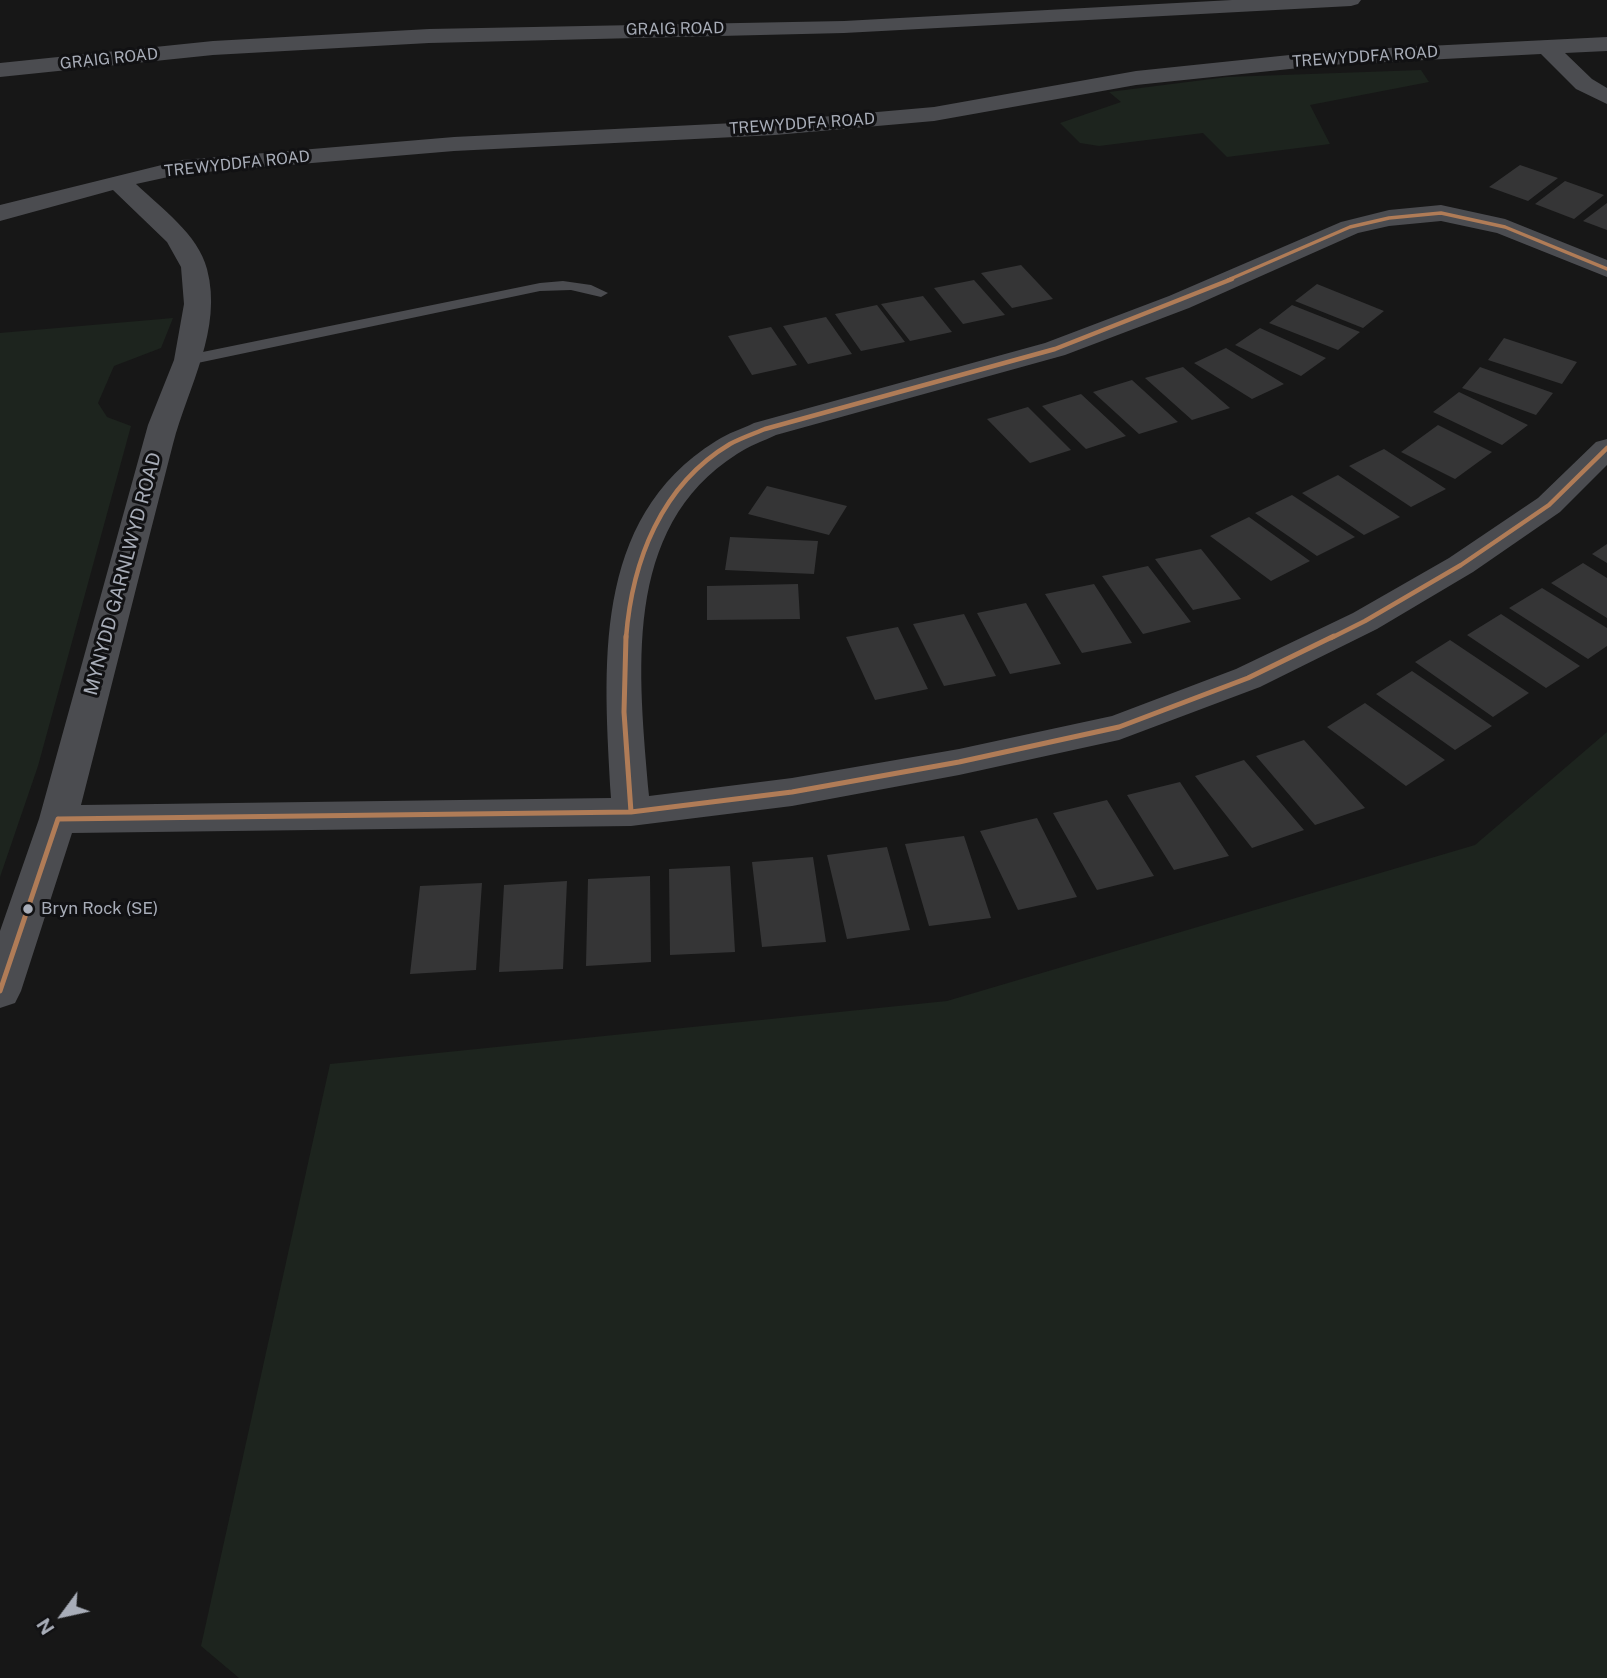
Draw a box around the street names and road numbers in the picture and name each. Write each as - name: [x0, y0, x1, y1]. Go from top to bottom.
- street label: GRAIG ROAD: [626, 19, 724, 39]
- street label: TREWYDDFA ROAD: [1291, 42, 1439, 72]
- street label: GRAIG ROAD: [59, 44, 159, 74]
- street label: TREWYDDFA ROAD: [728, 109, 876, 139]
- street label: TREWYDDFA ROAD: [163, 147, 311, 181]
- street label: MYNYDD GARNLWYD ROAD: [80, 450, 166, 698]

